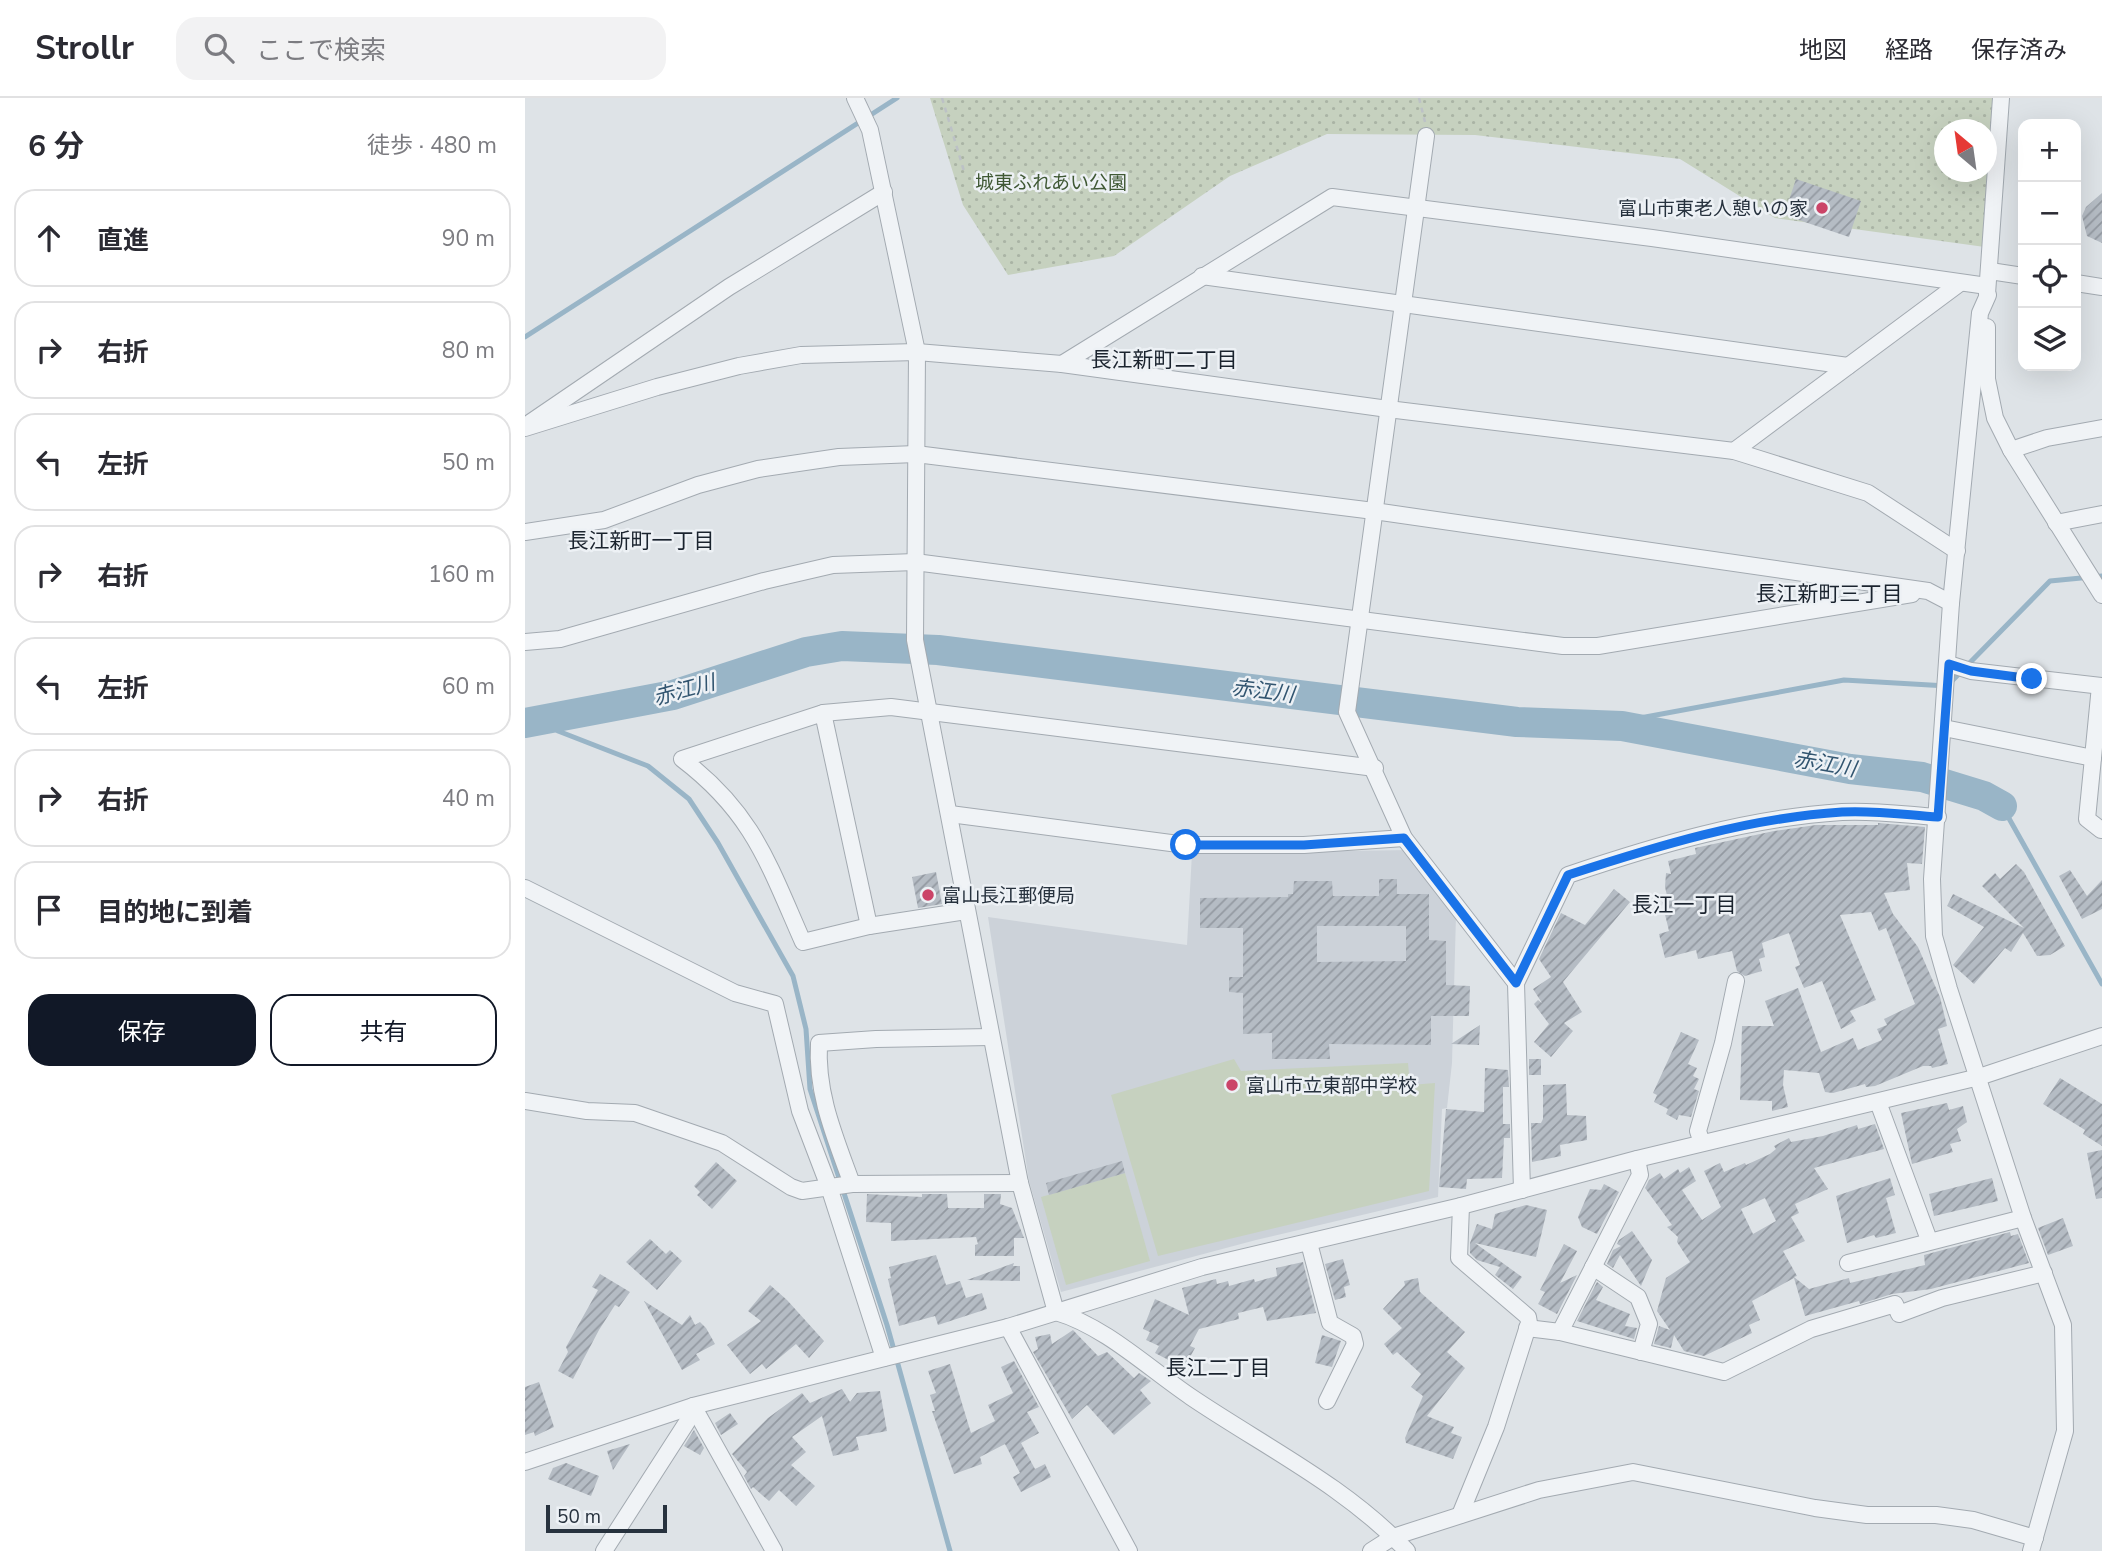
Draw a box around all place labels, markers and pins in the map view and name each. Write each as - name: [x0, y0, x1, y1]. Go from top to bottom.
- place label: 富山市東老人憩いの家: [1618, 196, 1808, 222]
- marker: 富山市東老人憩いの家: [1814, 200, 1830, 216]
- place label: 富山長江郵便局: [942, 883, 1075, 909]
- marker: 富山長江郵便局: [920, 887, 936, 903]
- place label: 富山市立東部中学校: [1246, 1073, 1417, 1099]
- marker: 富山市立東部中学校: [1224, 1077, 1240, 1093]

